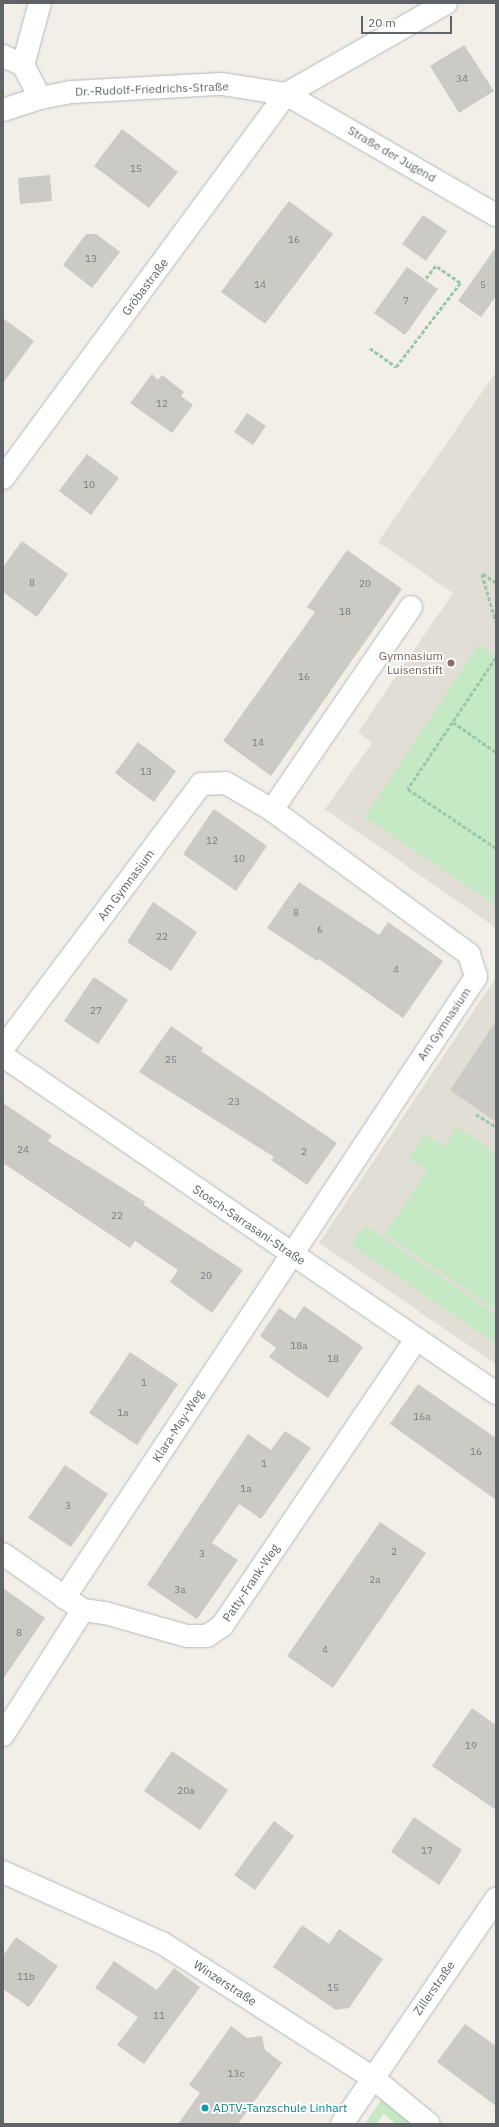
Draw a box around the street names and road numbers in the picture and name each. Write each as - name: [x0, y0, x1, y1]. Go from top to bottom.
- street label: Dr.-Rudolf-Friedrichs-Straße: [75, 79, 229, 99]
- street label: Straße der Jugend: [345, 123, 439, 185]
- street label: Gröbastraße: [119, 256, 171, 318]
- street label: Am Gymnasium: [95, 847, 157, 923]
- street label: Am Gymnasium: [414, 985, 474, 1063]
- street label: Stosch-Sarrasani-Straße: [190, 1182, 308, 1268]
- street label: Klara-May-Weg: [149, 1387, 207, 1465]
- street label: Patty-Frank-Weg: [220, 1541, 282, 1625]
- street label: Winzerstraße: [191, 1957, 259, 2009]
- street label: Zillerstraße: [410, 1958, 458, 2018]

